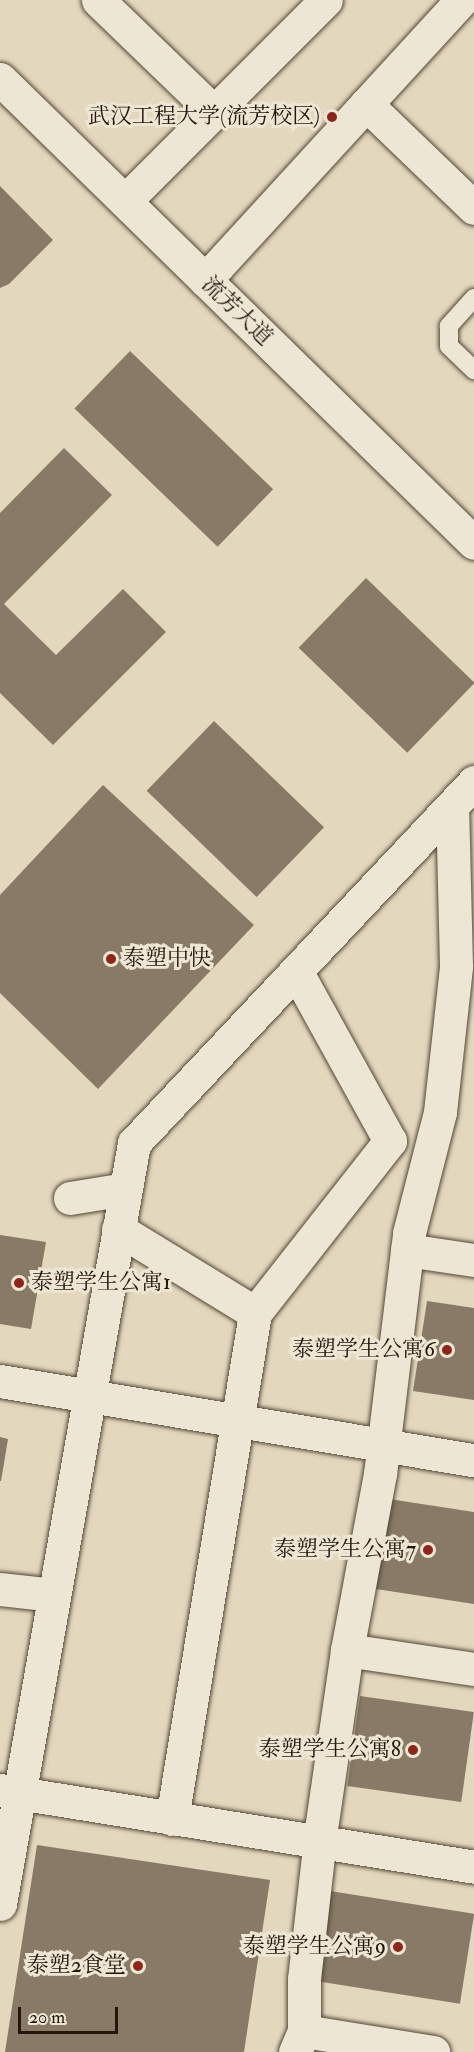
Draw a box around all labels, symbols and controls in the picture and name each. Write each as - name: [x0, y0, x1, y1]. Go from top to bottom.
- place label: 武汉工程大学(流芳校区): [88, 104, 320, 130]
- marker: 武汉工程大学(流芳校区): [325, 110, 339, 124]
- street label: 流芳大道: [196, 271, 278, 351]
- place label: 泰塑中快: [123, 946, 211, 972]
- marker: 泰塑中快: [104, 952, 118, 966]
- place label: 泰塑学生公寓1: [31, 1270, 171, 1296]
- marker: 泰塑学生公寓1: [12, 1276, 26, 1290]
- place label: 泰塑学生公寓6: [292, 1337, 435, 1363]
- marker: 泰塑学生公寓6: [440, 1343, 454, 1357]
- place label: 泰塑学生公寓7: [274, 1537, 416, 1563]
- marker: 泰塑学生公寓7: [421, 1543, 435, 1557]
- place label: 泰塑学生公寓8: [259, 1737, 401, 1763]
- marker: 泰塑学生公寓8: [406, 1743, 420, 1757]
- place label: 泰塑学生公寓9: [243, 1934, 386, 1960]
- marker: 泰塑学生公寓9: [391, 1940, 405, 1954]
- place label: 泰塑2食堂: [27, 1953, 126, 1979]
- marker: 泰塑2食堂: [131, 1959, 145, 1973]
- scale bar: [21, 1995, 122, 2033]
- text: 20 m: [29, 2006, 65, 2029]

